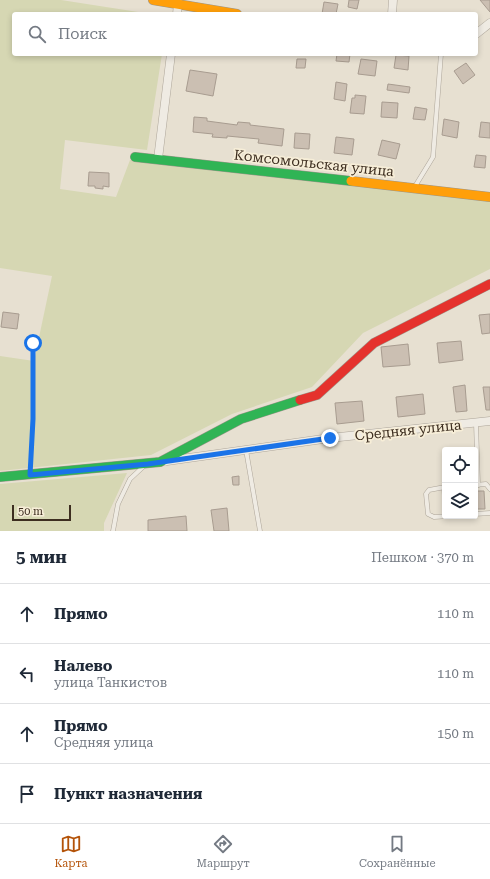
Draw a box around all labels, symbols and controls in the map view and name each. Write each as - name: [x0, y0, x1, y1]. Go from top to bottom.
- search box: [12, 12, 478, 56]
- icon: search: [26, 23, 48, 45]
- text: Поиск: [58, 25, 107, 43]
- street label: Комсомольская улица: [233, 147, 395, 179]
- route start: [24, 334, 42, 352]
- street label: Средняя улица: [354, 416, 462, 444]
- route end: [321, 429, 339, 447]
- map controls: [442, 447, 478, 519]
- button: locate: [442, 447, 478, 483]
- button: layers: [442, 483, 478, 519]
- scale bar: [12, 503, 71, 522]
- text: 50 m: [18, 505, 43, 518]
- text: 5 мин: [16, 547, 67, 567]
- text: Пешком · 370 m: [371, 550, 474, 565]
- icon: ahead: [16, 603, 38, 625]
- text: Прямо: [54, 605, 108, 623]
- text: 110 m: [437, 606, 474, 621]
- text: Налево: [54, 657, 113, 675]
- icon: left: [16, 663, 38, 685]
- text: 110 m: [437, 666, 474, 681]
- text: улица Танкистов: [54, 675, 167, 690]
- text: Прямо: [54, 717, 108, 735]
- icon: ahead: [16, 723, 38, 745]
- text: 150 m: [437, 726, 474, 741]
- text: Средняя улица: [54, 735, 153, 750]
- icon: arrive: [16, 783, 38, 805]
- text: Пункт назначения: [54, 785, 202, 803]
- tab: Карта: [55, 833, 87, 870]
- tab: Маршрут: [197, 833, 250, 870]
- tab: Сохранённые: [359, 833, 435, 870]

